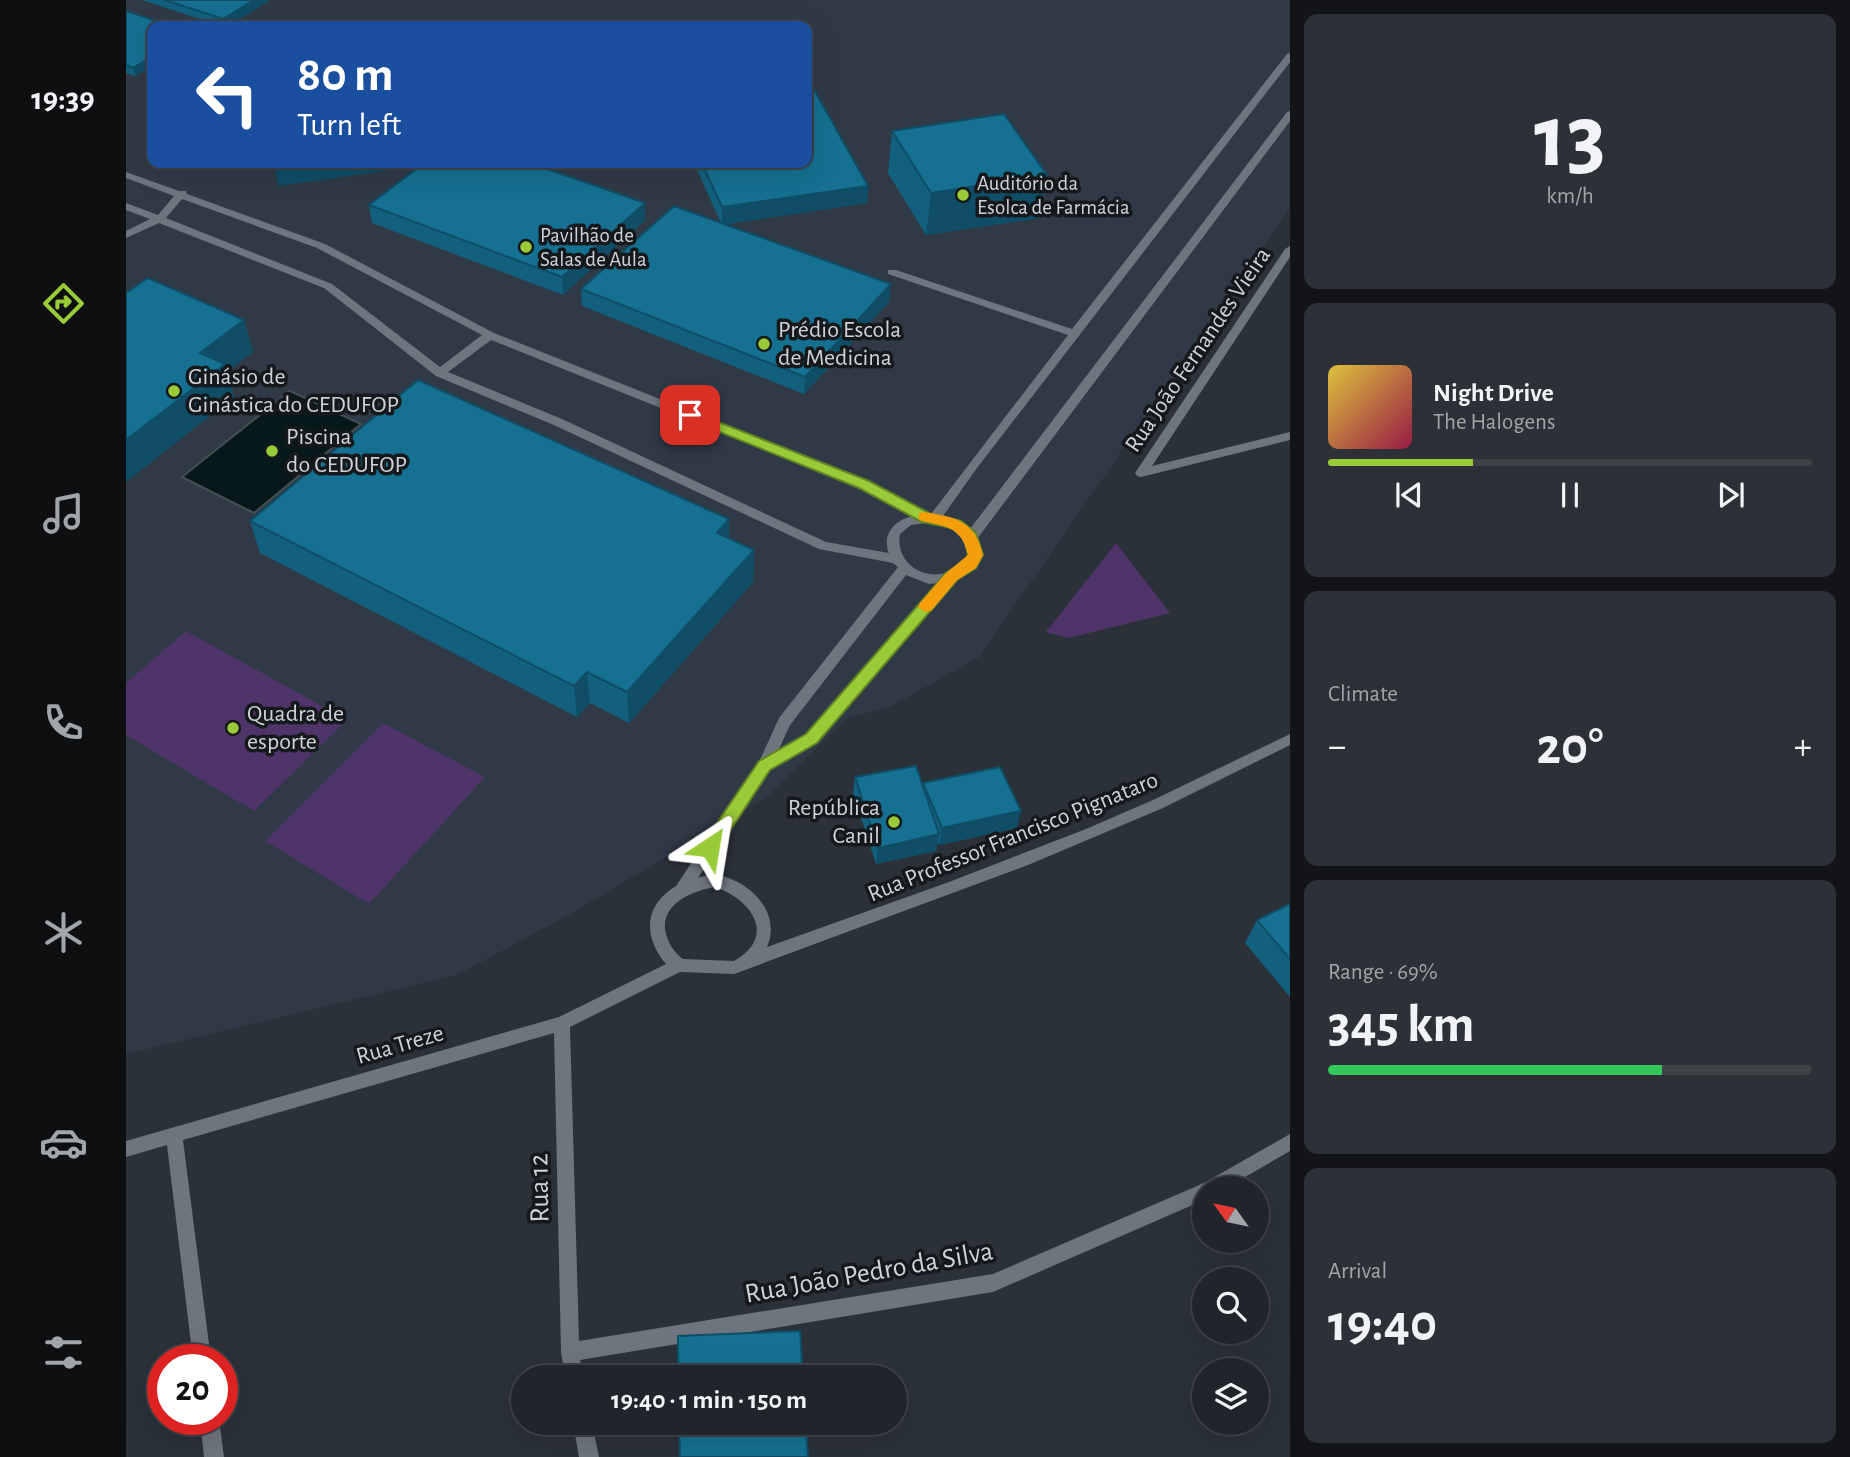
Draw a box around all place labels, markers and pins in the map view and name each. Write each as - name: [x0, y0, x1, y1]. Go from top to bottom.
- place label: Auditório da Esolca de Farmácia: [977, 173, 1130, 218]
- marker: Auditório da Esolca de Farmácia: [955, 187, 971, 203]
- place label: Pavilhão de Salas de Aula: [540, 225, 647, 270]
- marker: Pavilhão de Salas de Aula: [518, 239, 534, 255]
- place label: Prédio Escola de Medicina: [778, 318, 901, 370]
- marker: Prédio Escola de Medicina: [756, 336, 772, 352]
- place label: Ginásio de Ginástica do CEDUFOP: [188, 365, 399, 417]
- marker: Ginásio de Ginástica do CEDUFOP: [166, 383, 182, 399]
- pin: [660, 385, 720, 445]
- place label: Piscina do CEDUFOP: [286, 425, 407, 477]
- marker: Piscina do CEDUFOP: [264, 443, 280, 459]
- place label: Quadra de esporte: [247, 702, 344, 754]
- marker: Quadra de esporte: [225, 720, 241, 736]
- place label: República Canil: [788, 796, 880, 848]
- marker: República Canil: [886, 814, 902, 830]

